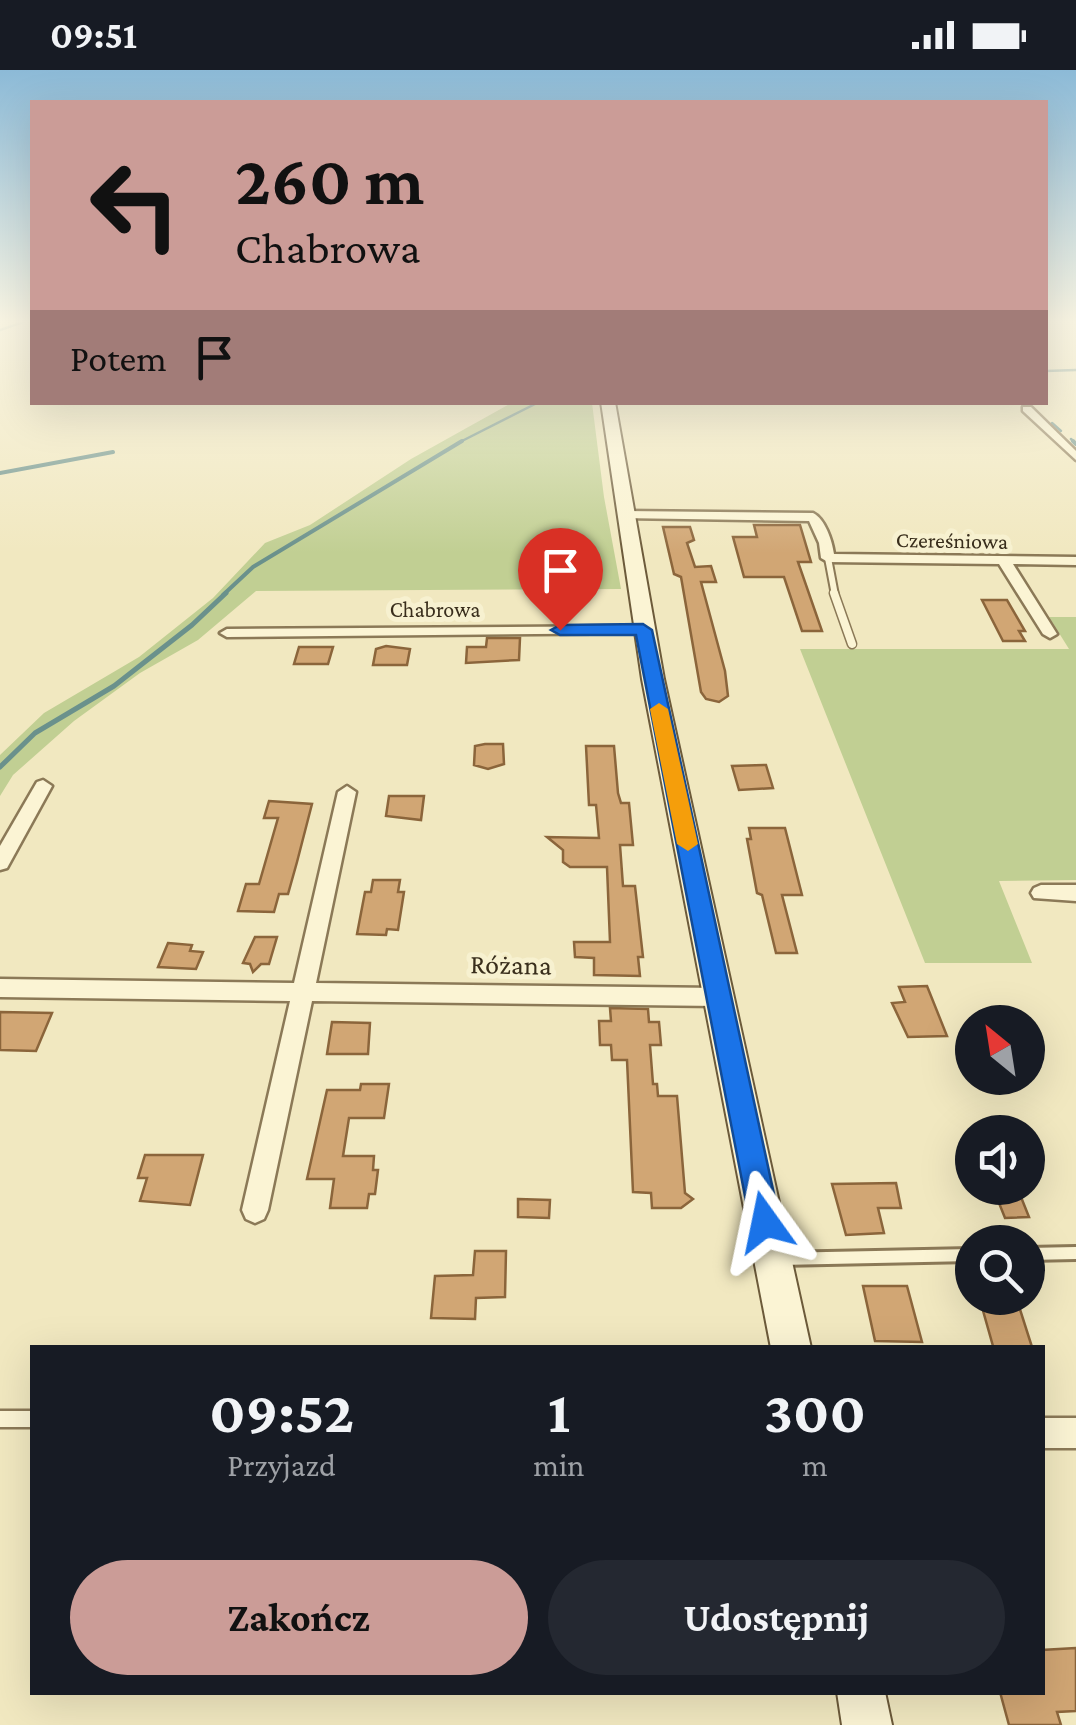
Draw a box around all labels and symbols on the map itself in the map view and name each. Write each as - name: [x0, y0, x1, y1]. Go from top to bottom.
- street label: Czereśniowa: [896, 527, 1008, 554]
- pin: [518, 528, 603, 631]
- street label: Chabrowa: [390, 597, 480, 622]
- street label: Różana: [470, 948, 552, 981]
- north arrow: [955, 1005, 1045, 1095]
- position arrow: [713, 1170, 817, 1274]

